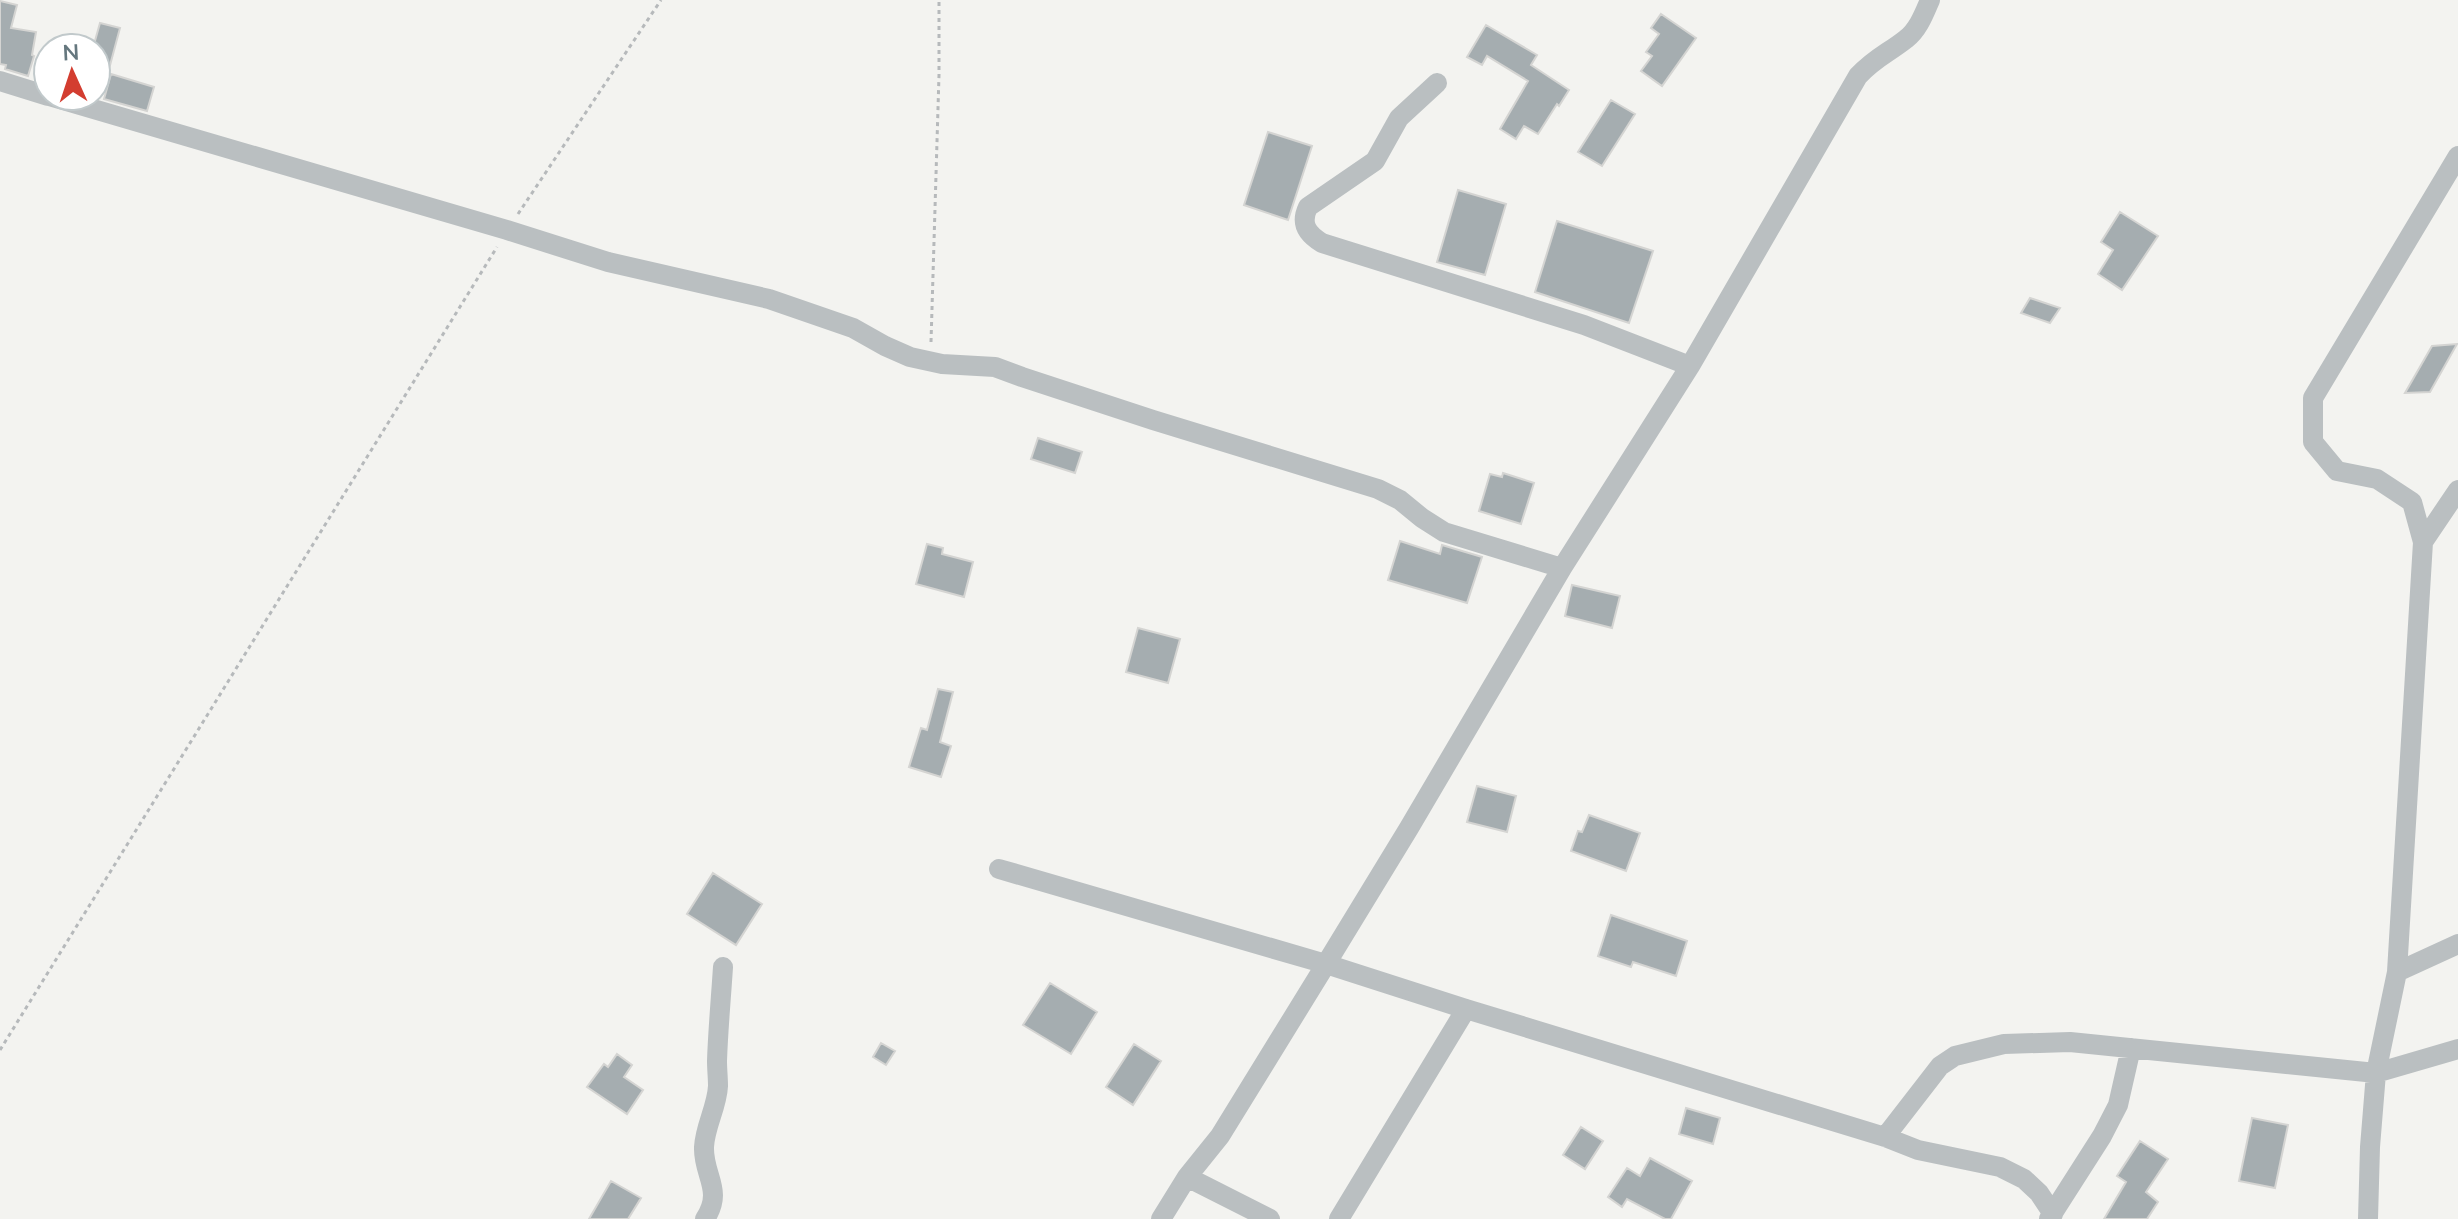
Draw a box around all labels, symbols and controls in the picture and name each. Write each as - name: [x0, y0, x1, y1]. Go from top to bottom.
- north arrow: [32, 32, 112, 112]
- text: N: [62, 38, 80, 66]

